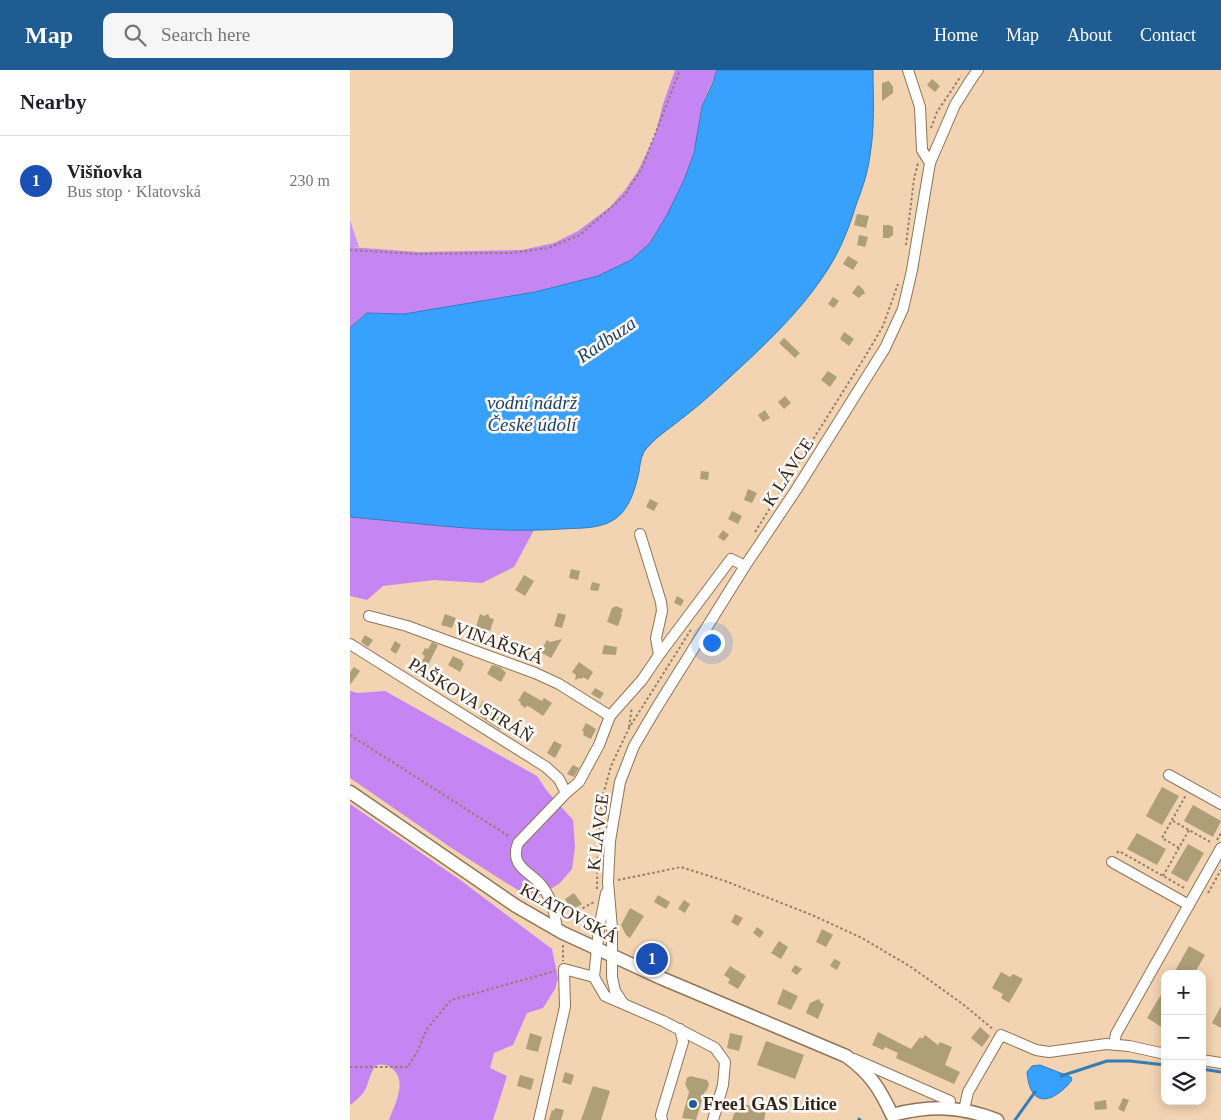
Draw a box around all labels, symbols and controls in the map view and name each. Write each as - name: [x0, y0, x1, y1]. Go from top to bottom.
- search box: [103, 13, 453, 58]
- icon: search: [121, 21, 149, 49]
- text: Map: [25, 22, 73, 48]
- text: Search here: [161, 24, 250, 45]
- text: Home: [934, 25, 978, 45]
- text: Map: [1006, 25, 1039, 45]
- text: About: [1067, 25, 1112, 45]
- text: Contact: [1140, 25, 1196, 45]
- text: Nearby: [20, 90, 87, 114]
- text: Višňovka: [67, 161, 142, 182]
- text: 1: [32, 172, 40, 189]
- text: 230 m: [290, 172, 330, 189]
- text: Bus stop · Klatovská: [67, 183, 201, 200]
- water label: Radbuza: [572, 312, 640, 367]
- water label: vodní nádrž České údolí: [487, 392, 578, 435]
- street label: K LÁVCE: [758, 434, 817, 510]
- street label: VINAŘSKÁ: [452, 617, 546, 668]
- your location: [699, 630, 725, 656]
- street label: PAŠKOVA STRÁŇ: [405, 653, 538, 747]
- street label: K LÁVCE: [582, 792, 613, 872]
- street label: KLATOVSKÁ: [517, 878, 622, 947]
- pin: 1: [636, 940, 668, 978]
- map controls: [1161, 970, 1206, 1105]
- button: +: [1161, 970, 1206, 1015]
- button: −: [1161, 1015, 1206, 1060]
- button: layers: [1161, 1060, 1206, 1105]
- place label: Free1 GAS Litice: [703, 1094, 837, 1114]
- marker: Free1 GAS Litice: [687, 1098, 699, 1110]

